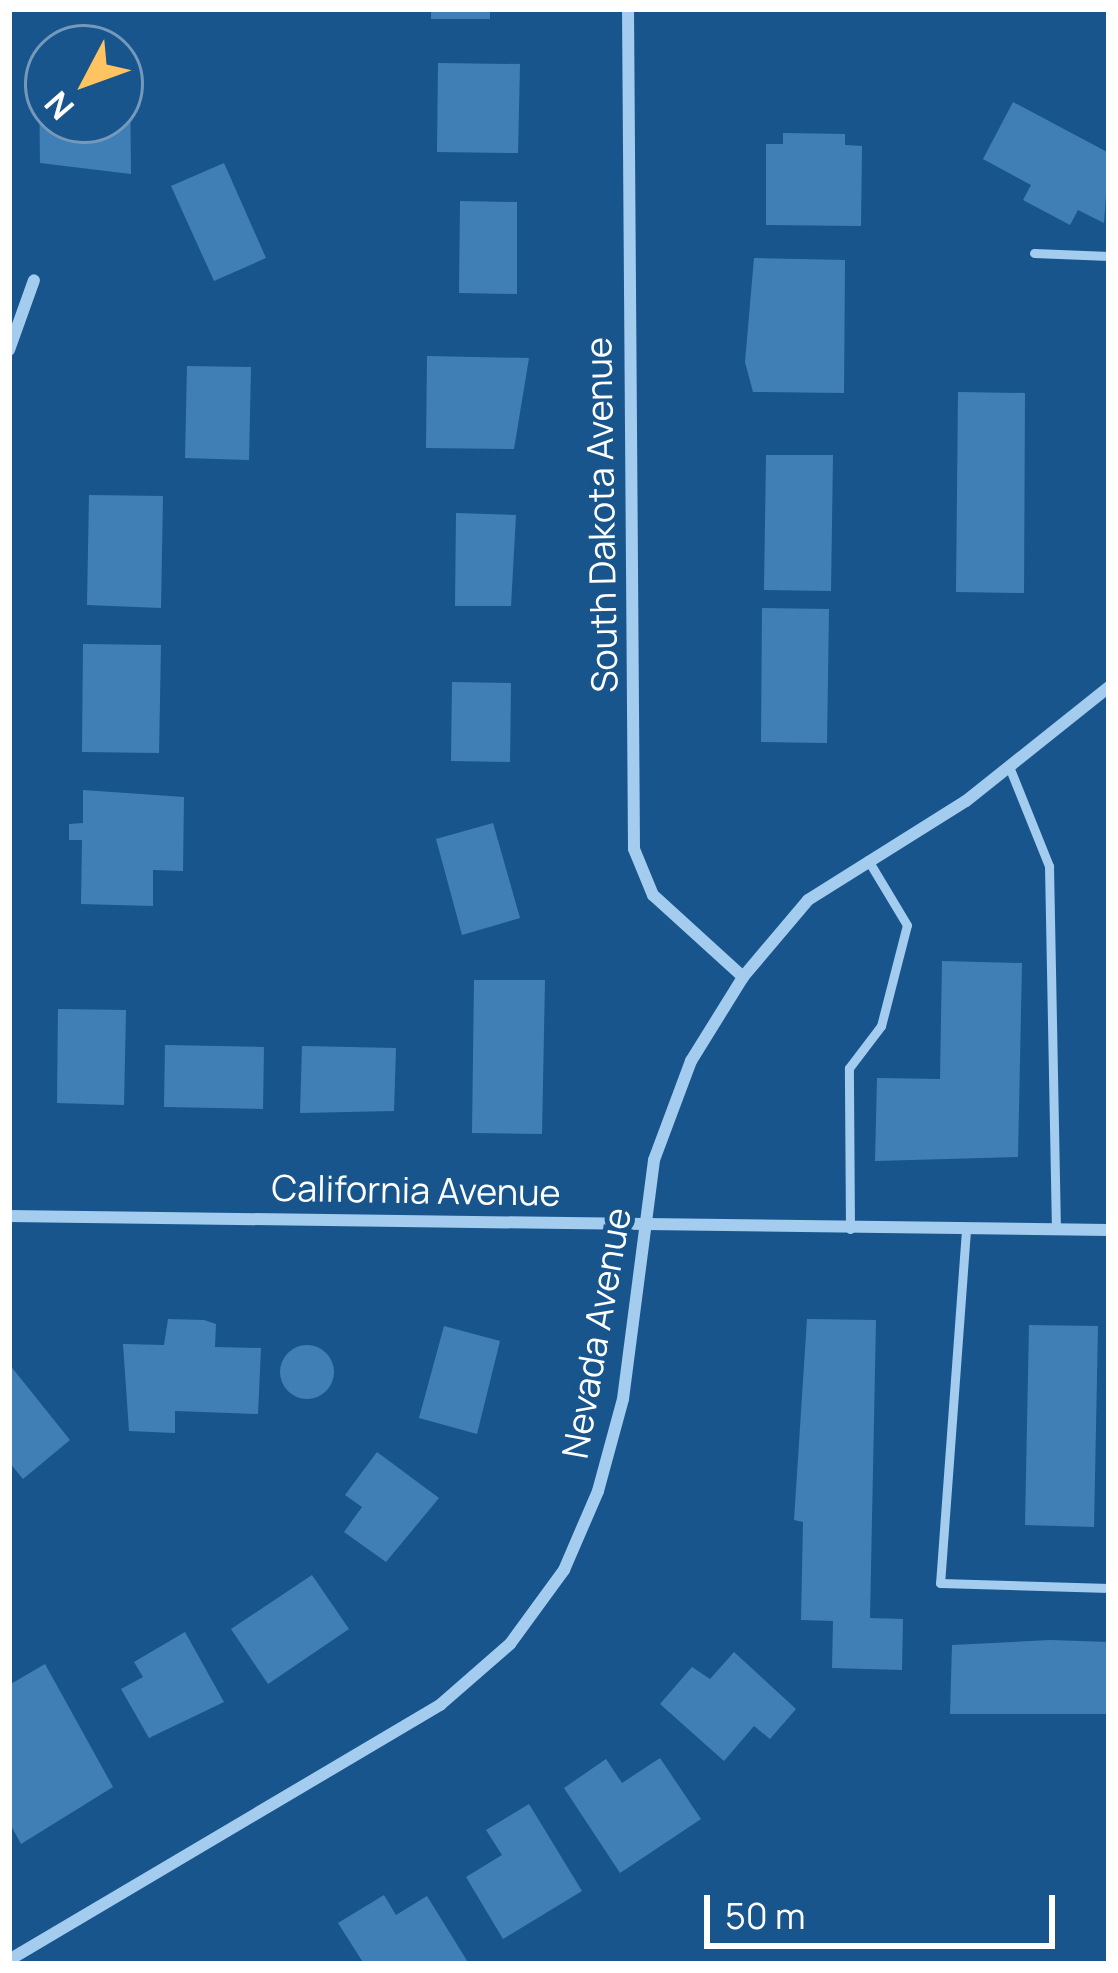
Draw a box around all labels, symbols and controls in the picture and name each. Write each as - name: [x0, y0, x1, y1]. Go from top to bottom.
- north arrow: [24, 24, 144, 144]
- text: N: [34, 82, 83, 130]
- street label: South Dakota Avenue: [576, 337, 626, 693]
- street label: California Avenue: [271, 1166, 561, 1214]
- street label: Nevada Avenue: [553, 1204, 639, 1462]
- scale bar: [710, 1871, 1061, 1945]
- text: 50 m: [725, 1891, 805, 1940]

